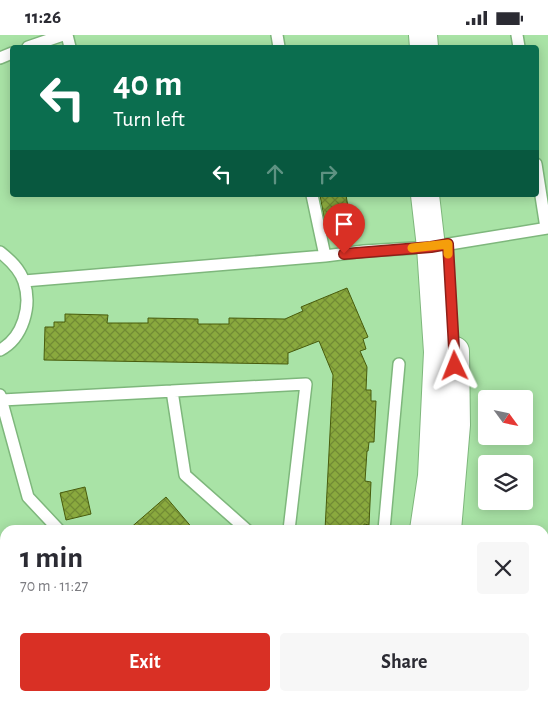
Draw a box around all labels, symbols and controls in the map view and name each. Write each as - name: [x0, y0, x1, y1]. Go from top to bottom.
- text: 11:26: [25, 8, 61, 27]
- icon: left: [30, 65, 95, 130]
- text: 40 m: [113, 67, 182, 102]
- text: Turn left: [113, 108, 185, 130]
- icon: left: [208, 160, 236, 188]
- icon: ahead: [261, 160, 289, 188]
- icon: right: [314, 160, 342, 188]
- pin: [323, 203, 365, 254]
- icon: arrive: [330, 210, 358, 238]
- position arrow: [428, 339, 480, 391]
- north arrow: [478, 390, 532, 445]
- map controls: [478, 390, 533, 510]
- button: layers: [478, 455, 533, 510]
- button: close: [477, 542, 529, 594]
- text: 1 min: [20, 543, 83, 573]
- text: 70 m · 11:27: [20, 578, 88, 594]
- button: Exit: [20, 633, 270, 691]
- button: Share: [280, 633, 529, 691]

